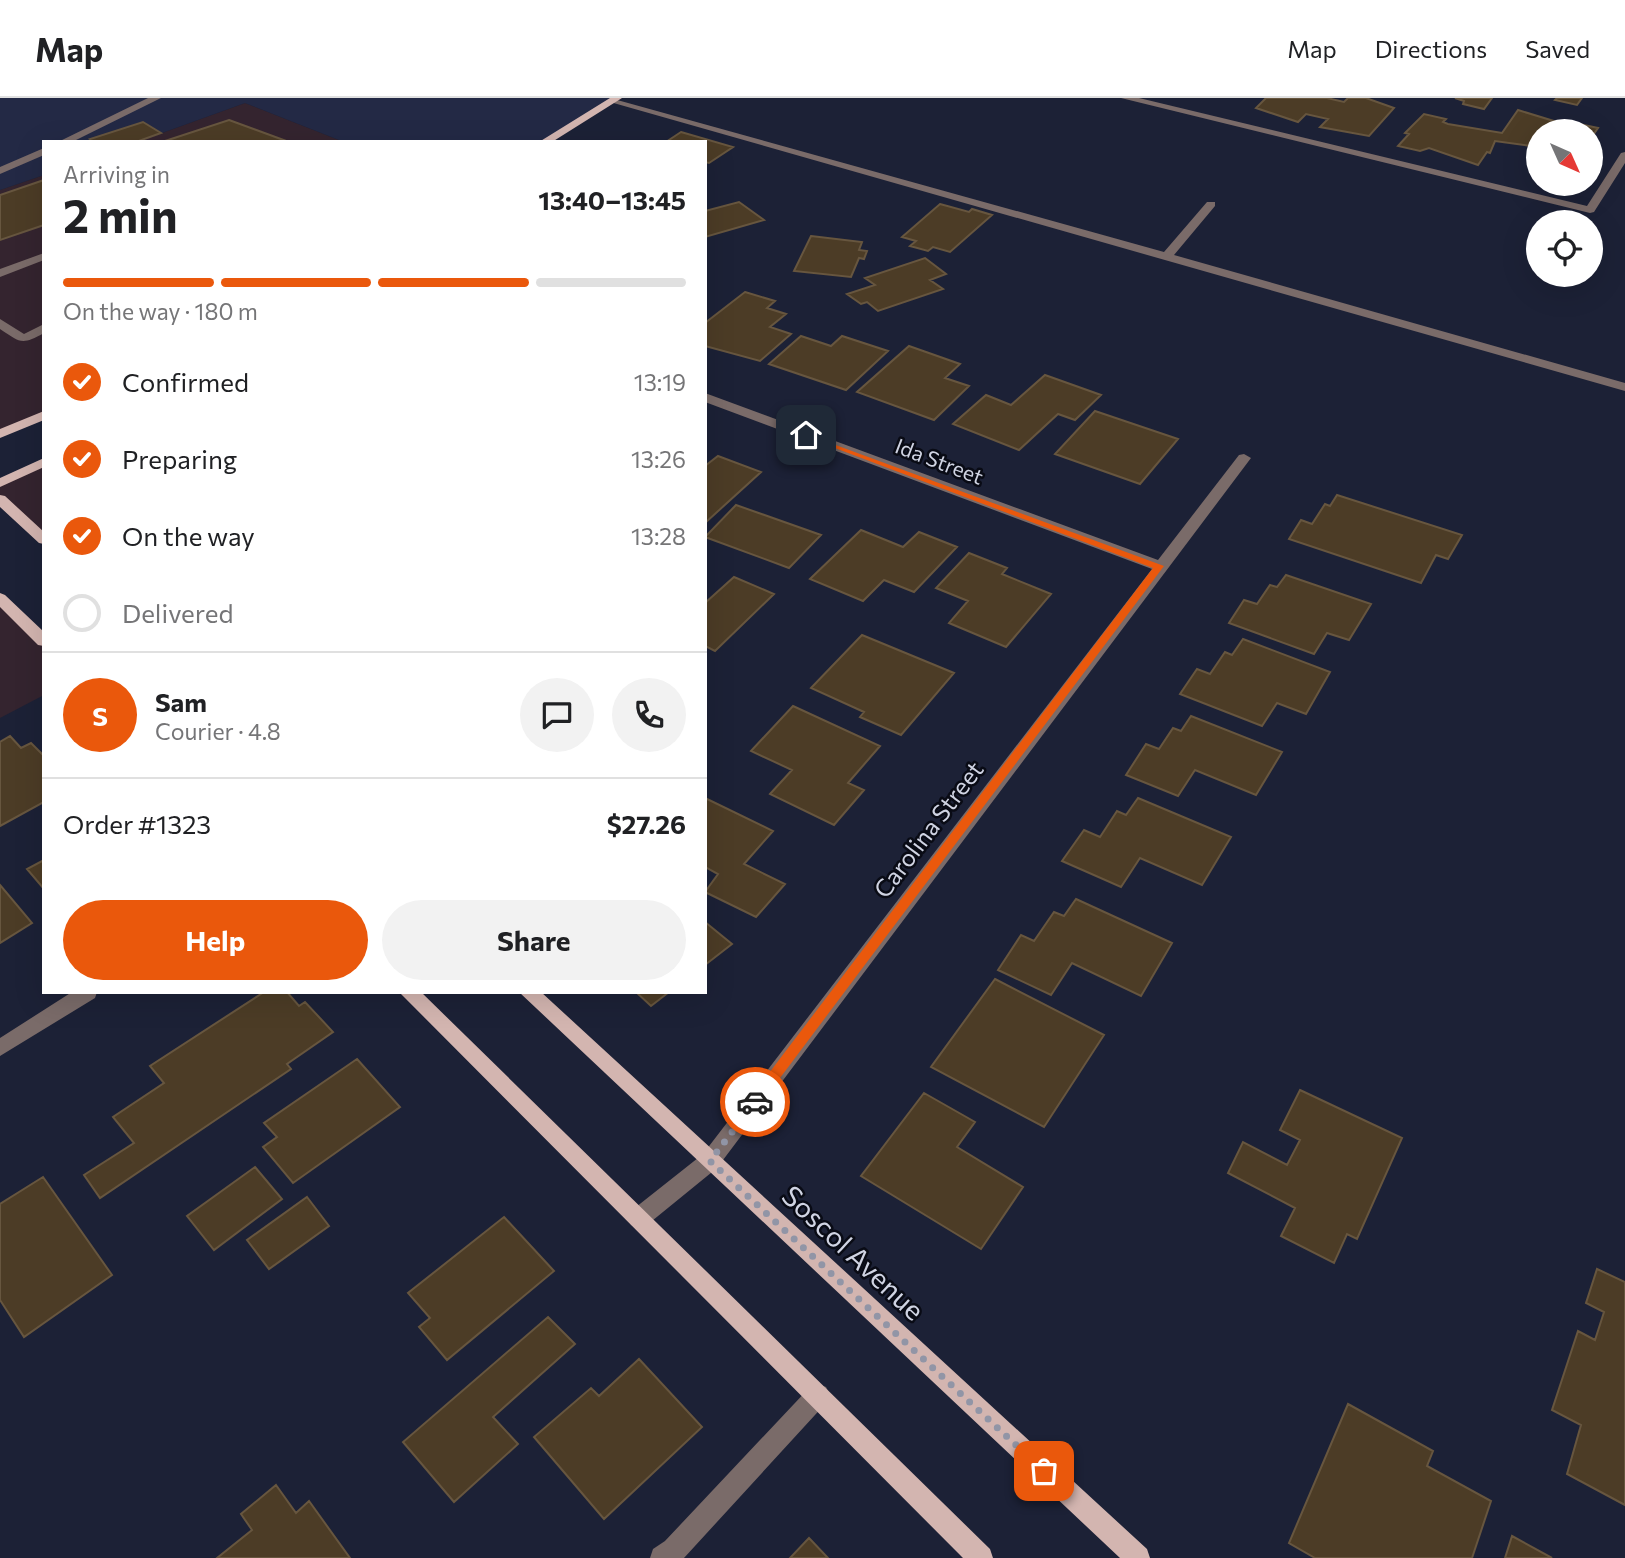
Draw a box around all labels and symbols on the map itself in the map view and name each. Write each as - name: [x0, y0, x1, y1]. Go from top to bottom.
- north arrow: [1526, 119, 1603, 196]
- pin: [776, 405, 836, 465]
- street label: Ida Street: [892, 432, 987, 489]
- street label: Carolina Street: [867, 755, 989, 903]
- courier: [720, 1067, 790, 1137]
- street label: Soscol Avenue: [776, 1178, 932, 1327]
- pin: [1014, 1441, 1074, 1501]

